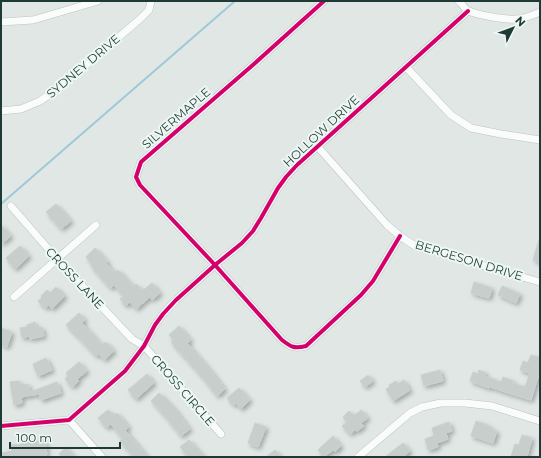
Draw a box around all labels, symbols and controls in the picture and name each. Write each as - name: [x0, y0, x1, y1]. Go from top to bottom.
- north arrow: [493, 8, 533, 48]
- text: N: [512, 13, 529, 29]
- street label: SYDNEY DRIVE: [43, 31, 123, 101]
- street label: SILVERMAPLE: [139, 84, 213, 152]
- street label: HOLLOW DRIVE: [280, 92, 362, 170]
- street label: BERGESON DRIVE: [413, 237, 525, 283]
- street label: CROSS LANE: [43, 244, 107, 312]
- street label: CROSS CIRCLE: [148, 351, 218, 429]
- scale bar: [10, 424, 120, 450]
- text: 100 m: [16, 430, 52, 445]

